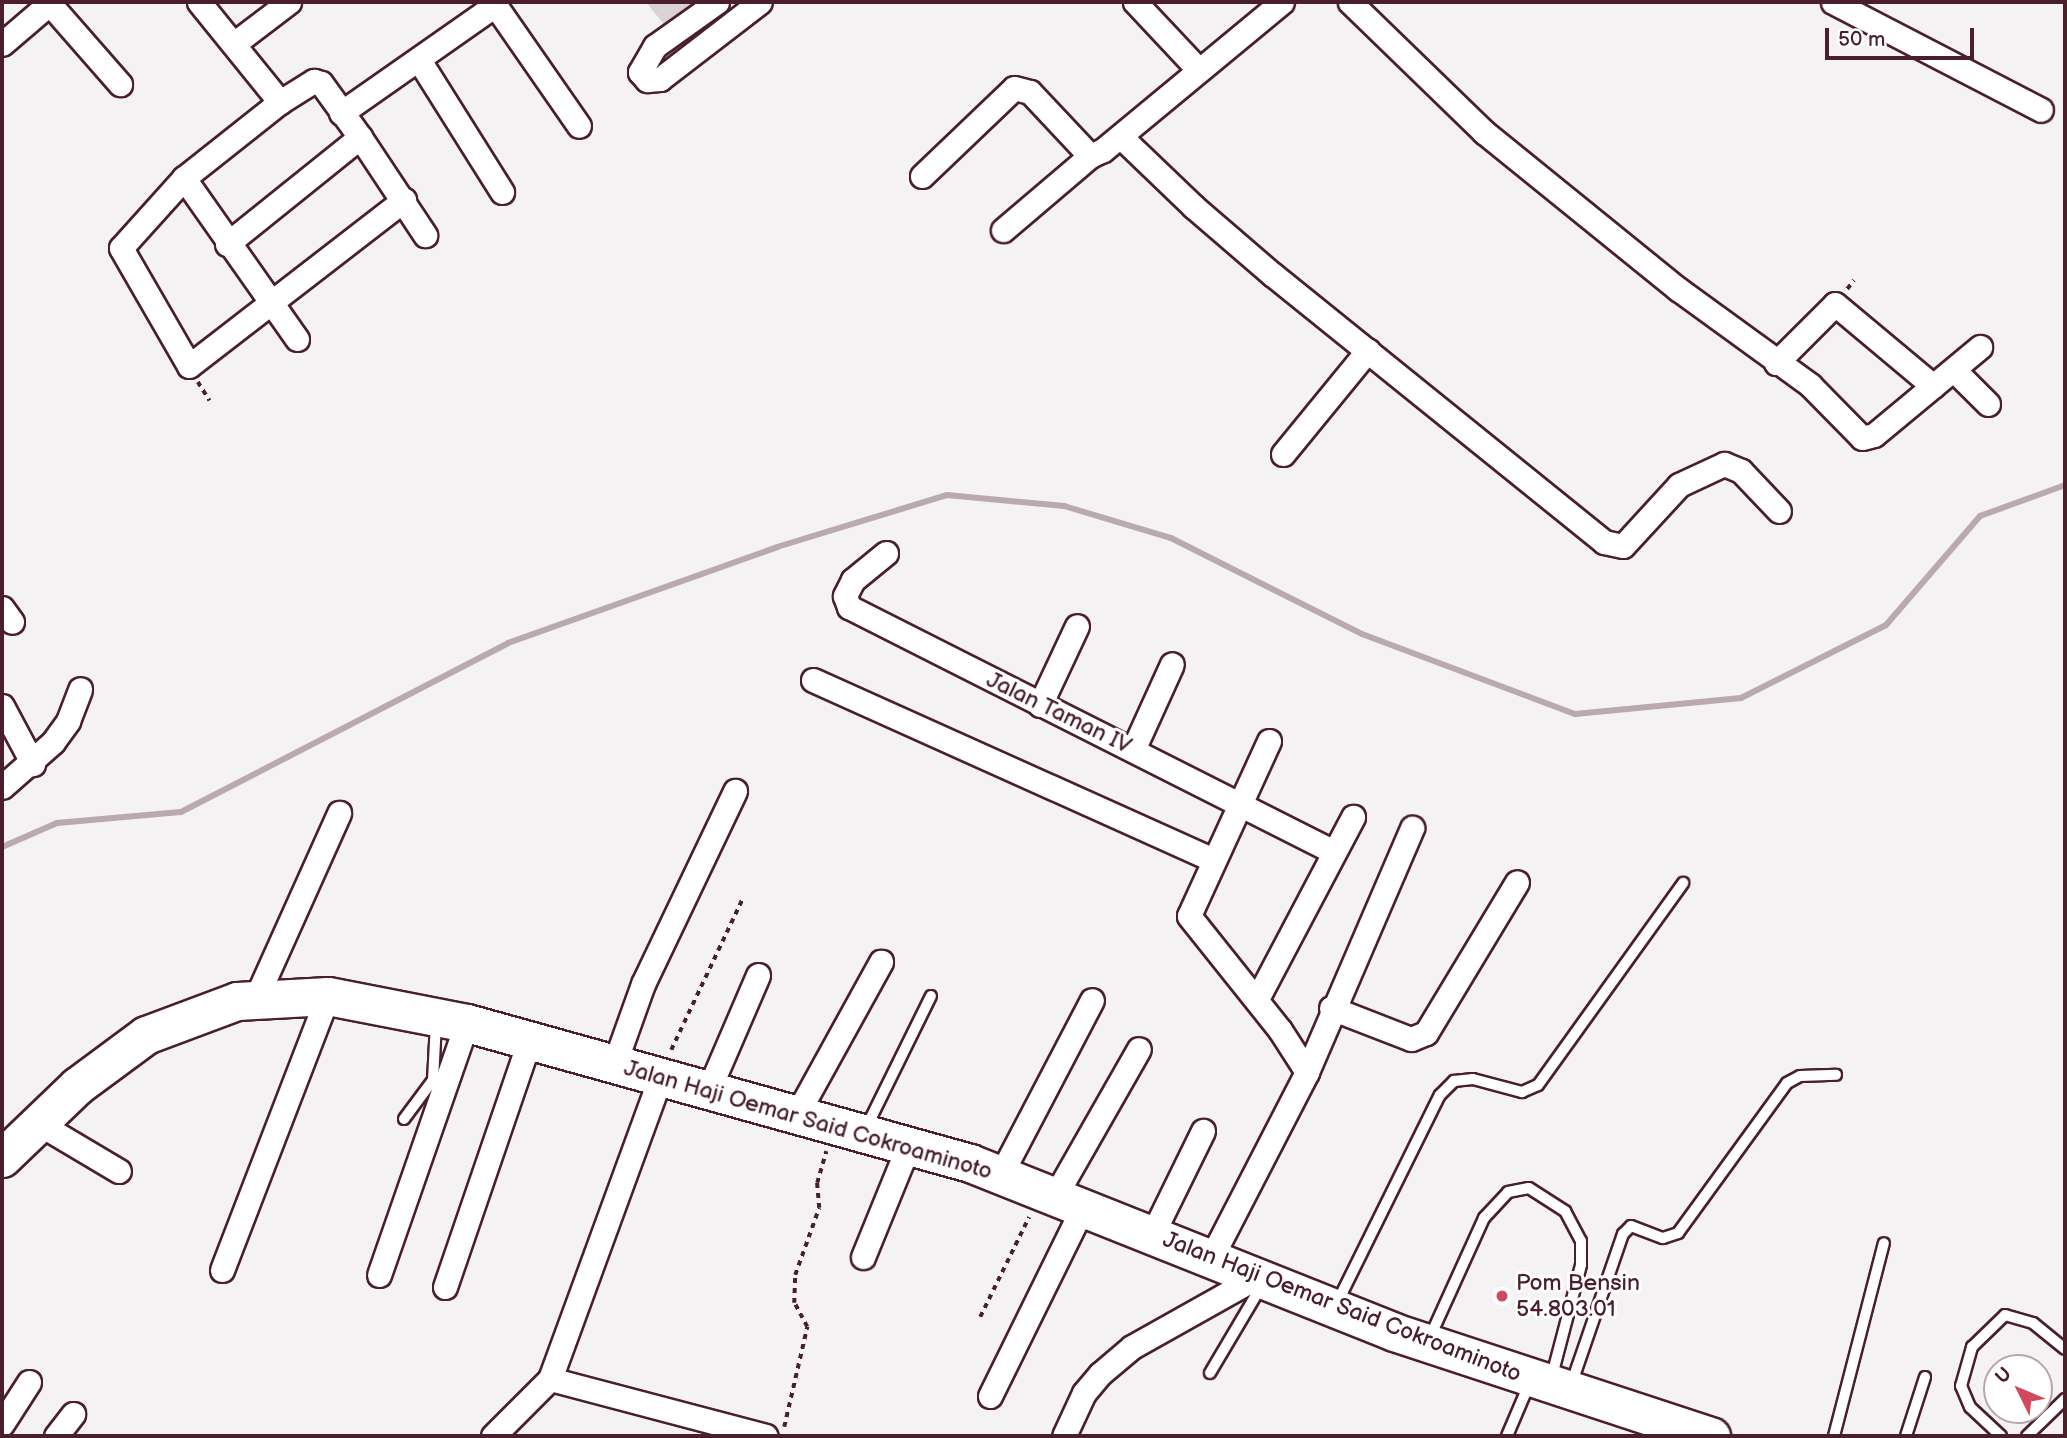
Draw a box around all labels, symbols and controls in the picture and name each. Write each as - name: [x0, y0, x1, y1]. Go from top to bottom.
- scale bar: [1829, 14, 1978, 58]
- text: 50 m: [1838, 27, 1885, 52]
- street label: Jalan Taman IV: [982, 666, 1136, 760]
- street label: Jalan Haji Oemar Said Cokroaminoto: [621, 1054, 995, 1186]
- street label: Jalan Haji Oemar Said Cokroaminoto: [1159, 1226, 1525, 1388]
- place label: Pom Bensin 54.803.01: [1516, 1269, 1640, 1323]
- marker: Pom Bensin 54.803.01: [1494, 1288, 1510, 1304]
- north arrow: [1983, 1354, 2053, 1424]
- text: U: [1991, 1363, 2017, 1388]

